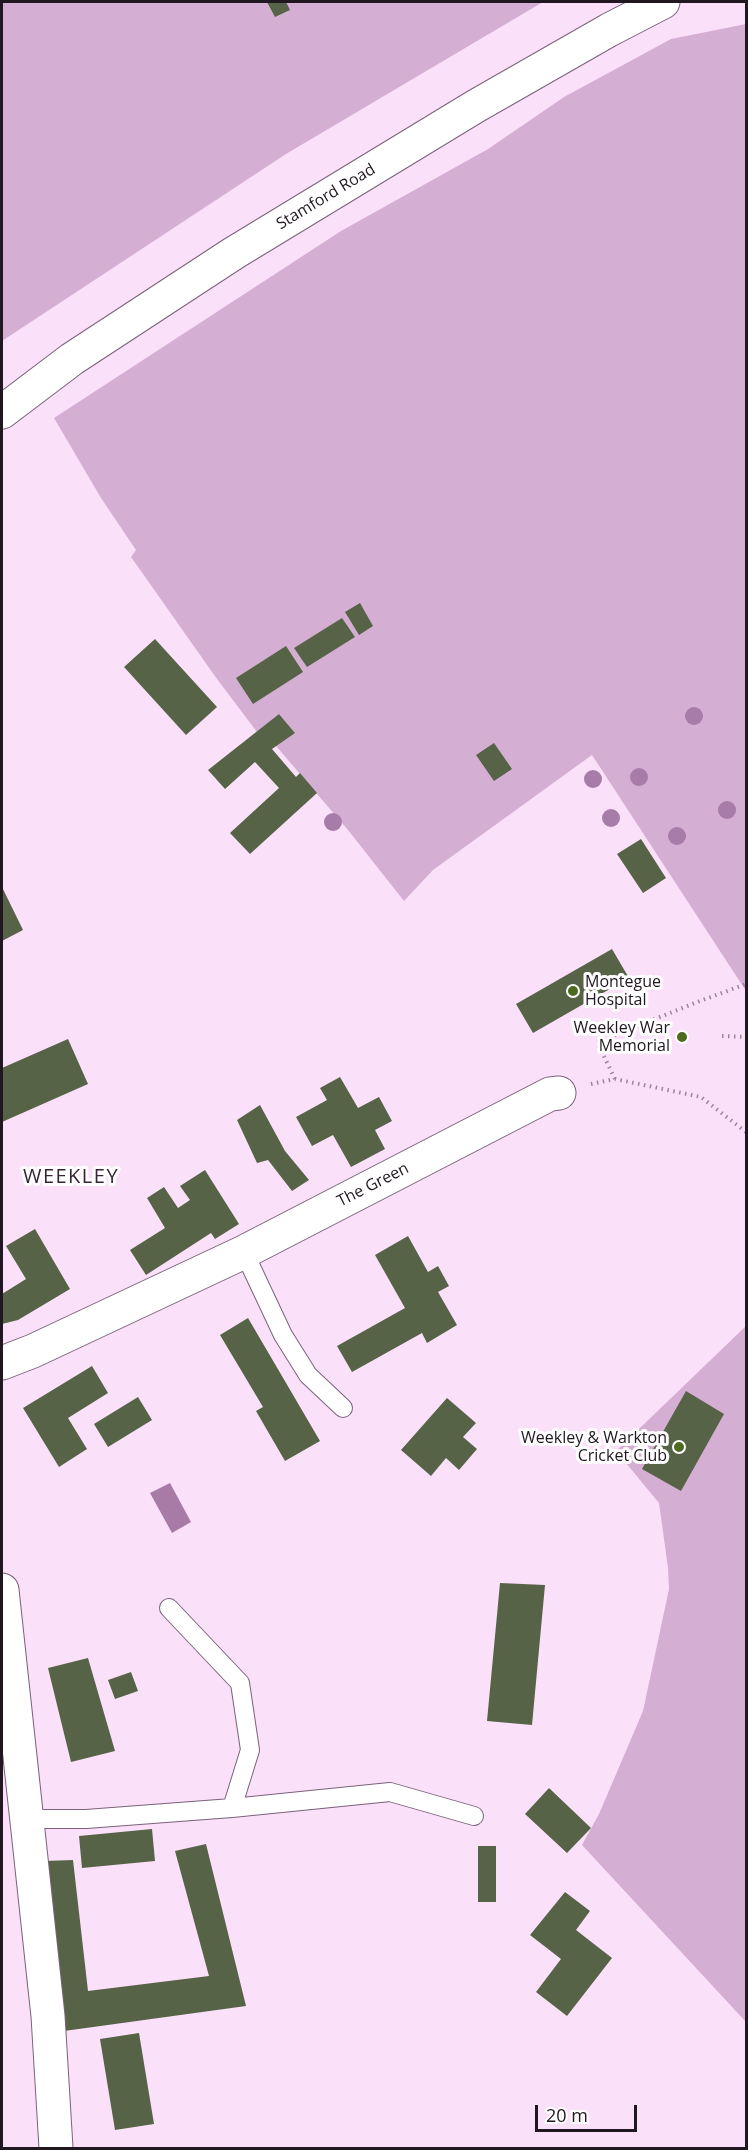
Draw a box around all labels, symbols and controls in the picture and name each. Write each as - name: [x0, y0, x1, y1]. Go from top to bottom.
- street label: Stamford Road: [273, 160, 379, 234]
- place label: Montegue Hospital: [585, 972, 661, 1010]
- marker: Montegue Hospital: [566, 984, 580, 998]
- place label: Weekley War Memorial: [573, 1018, 670, 1056]
- marker: Weekley War Memorial: [675, 1030, 689, 1044]
- street label: The Green: [334, 1159, 412, 1211]
- district label: WEEKLEY: [23, 1165, 119, 1189]
- place label: Weekley & Warkton Cricket Club: [521, 1428, 667, 1466]
- marker: Weekley & Warkton Cricket Club: [672, 1440, 686, 1454]
- scale bar: [538, 2093, 640, 2131]
- text: 20 m: [546, 2103, 588, 2127]

